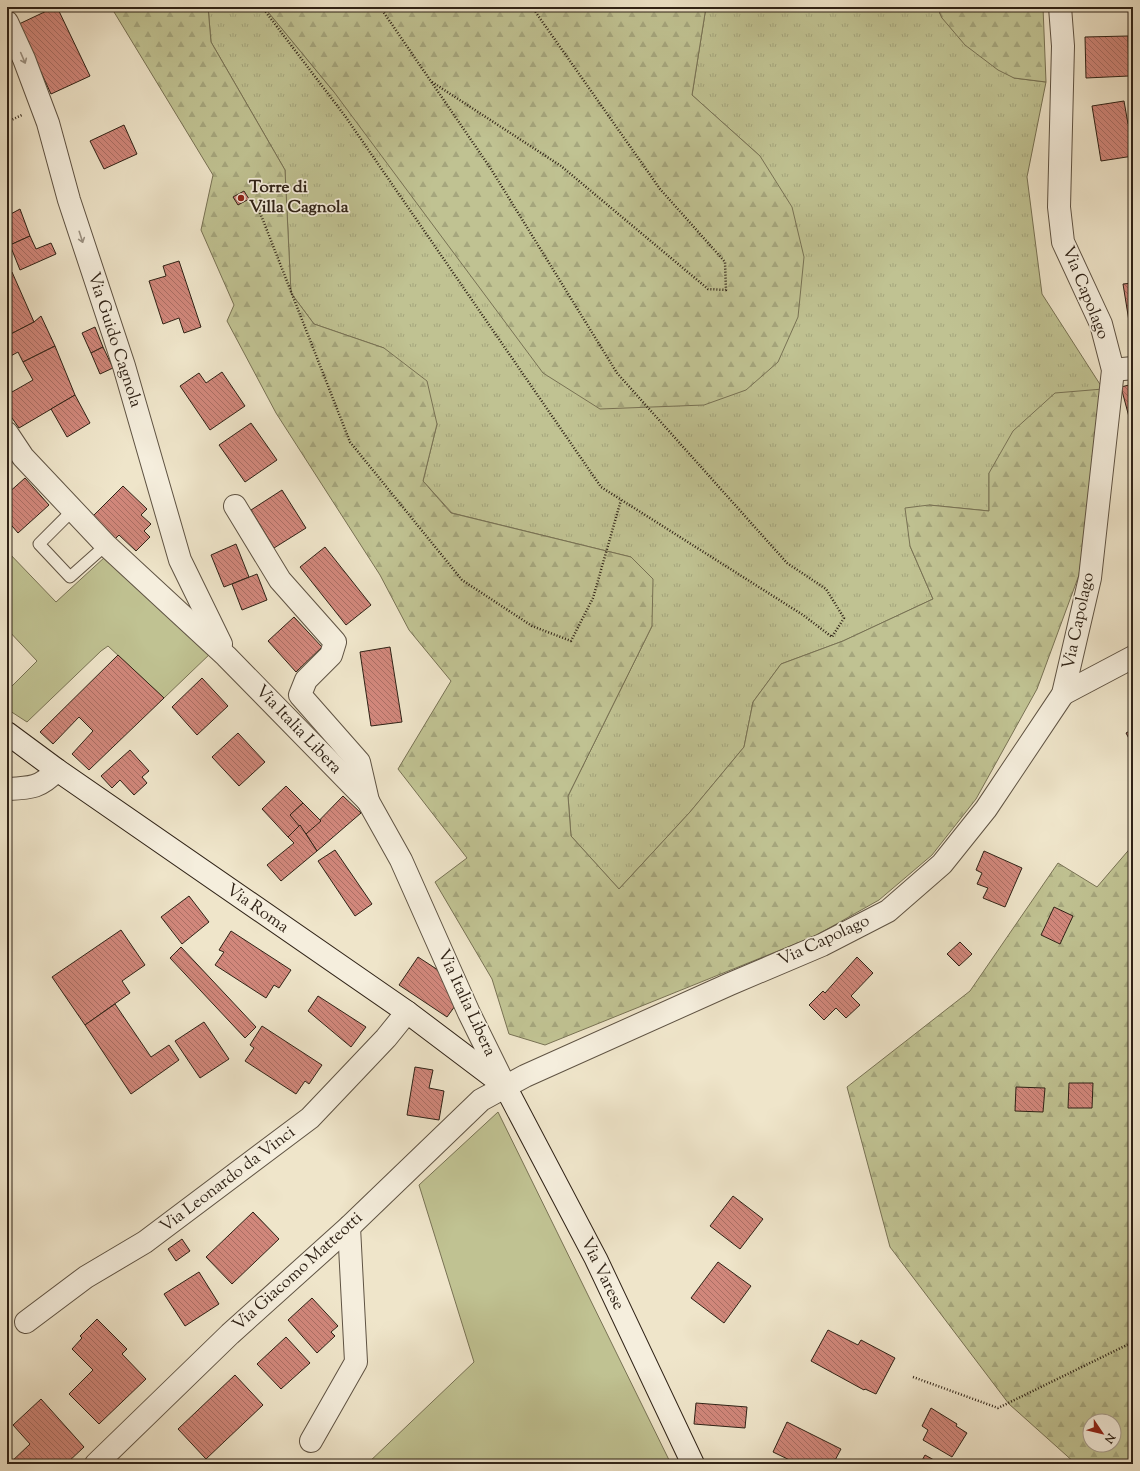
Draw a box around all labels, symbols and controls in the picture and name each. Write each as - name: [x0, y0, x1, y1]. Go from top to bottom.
- one-way arrow: [20, 51, 28, 63]
- place label: Torre di Villa Cagnola: [249, 176, 349, 220]
- marker: Torre di Villa Cagnola: [236, 193, 246, 203]
- one-way arrow: [78, 230, 85, 243]
- street label: Via Capolago: [1055, 243, 1115, 343]
- street label: Via Guido Cagnola: [81, 269, 147, 411]
- street label: Via Capolago: [1057, 570, 1101, 672]
- street label: Via Italia Libera: [249, 680, 347, 780]
- street label: Via Roma: [221, 879, 293, 940]
- street label: Via Capolago: [774, 909, 874, 973]
- street label: Via Italia Libera: [431, 946, 501, 1061]
- street label: Via Leonardo da Vinci: [155, 1121, 301, 1239]
- street label: Via Giacomo Matteotti: [228, 1207, 368, 1337]
- street label: Via Varese: [574, 1234, 630, 1314]
- north arrow: [1082, 1413, 1122, 1453]
- text: N: [1100, 1429, 1119, 1447]

